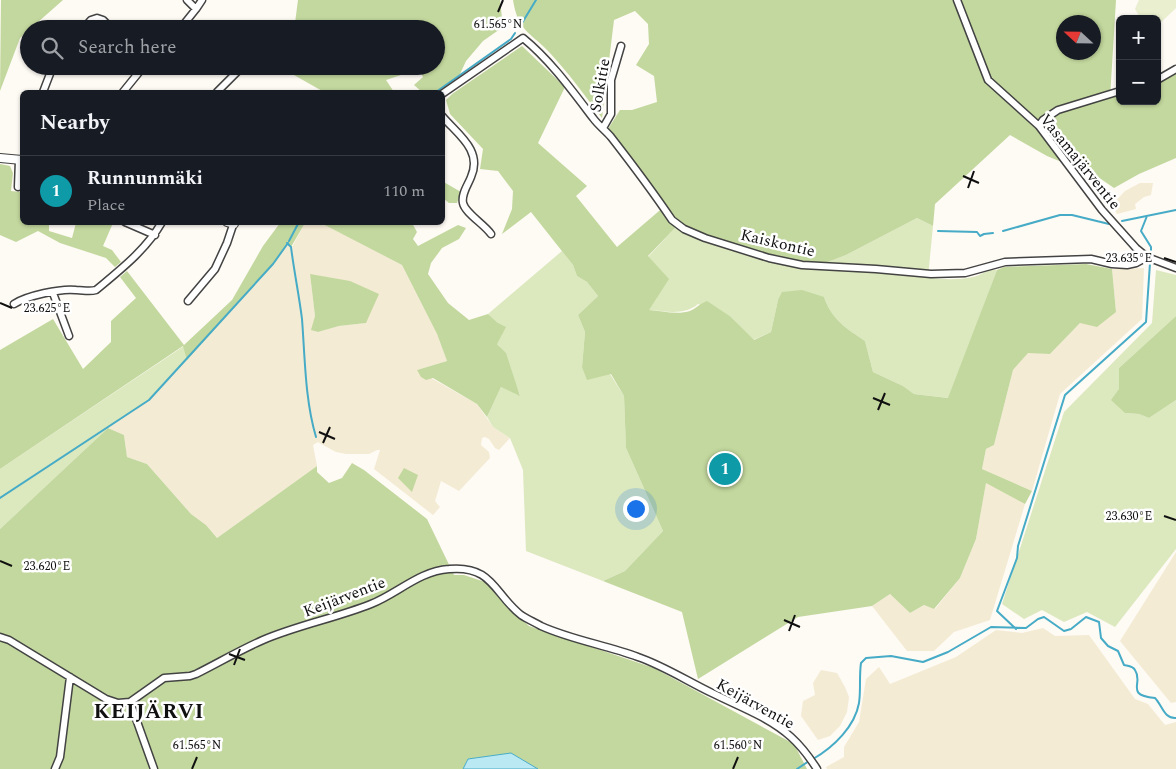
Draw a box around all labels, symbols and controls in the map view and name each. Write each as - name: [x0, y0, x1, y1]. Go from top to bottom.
- text: 61.565°N: [474, 15, 522, 34]
- north arrow: [1056, 15, 1101, 60]
- map controls: [1116, 15, 1161, 105]
- button: +: [1116, 15, 1161, 60]
- search box: [20, 20, 445, 75]
- text: Search here: [78, 33, 177, 62]
- icon: search: [38, 34, 66, 62]
- street label: Solkitie: [583, 56, 617, 114]
- button: −: [1116, 60, 1161, 105]
- text: Nearby: [40, 107, 110, 139]
- street label: Vasamajärventie: [1034, 108, 1127, 215]
- text: Runnunmäki: [87, 164, 203, 193]
- text: 1: [52, 179, 60, 203]
- text: 110 m: [383, 179, 425, 203]
- text: Place: [87, 193, 125, 217]
- street label: Kaiskontie: [738, 223, 817, 263]
- text: 23.635°E: [1106, 249, 1152, 268]
- text: 23.625°E: [24, 299, 70, 318]
- pin: 1: [709, 450, 741, 488]
- your location: [623, 496, 649, 522]
- text: 23.630°E: [1106, 507, 1152, 526]
- text: 23.620°E: [24, 557, 70, 576]
- street label: Keijärventie: [300, 570, 389, 624]
- street label: Keijärventie: [712, 672, 799, 735]
- district label: KEIJÄRVI: [93, 696, 205, 728]
- text: 61.565°N: [173, 736, 221, 755]
- text: 61.560°N: [714, 736, 762, 755]

